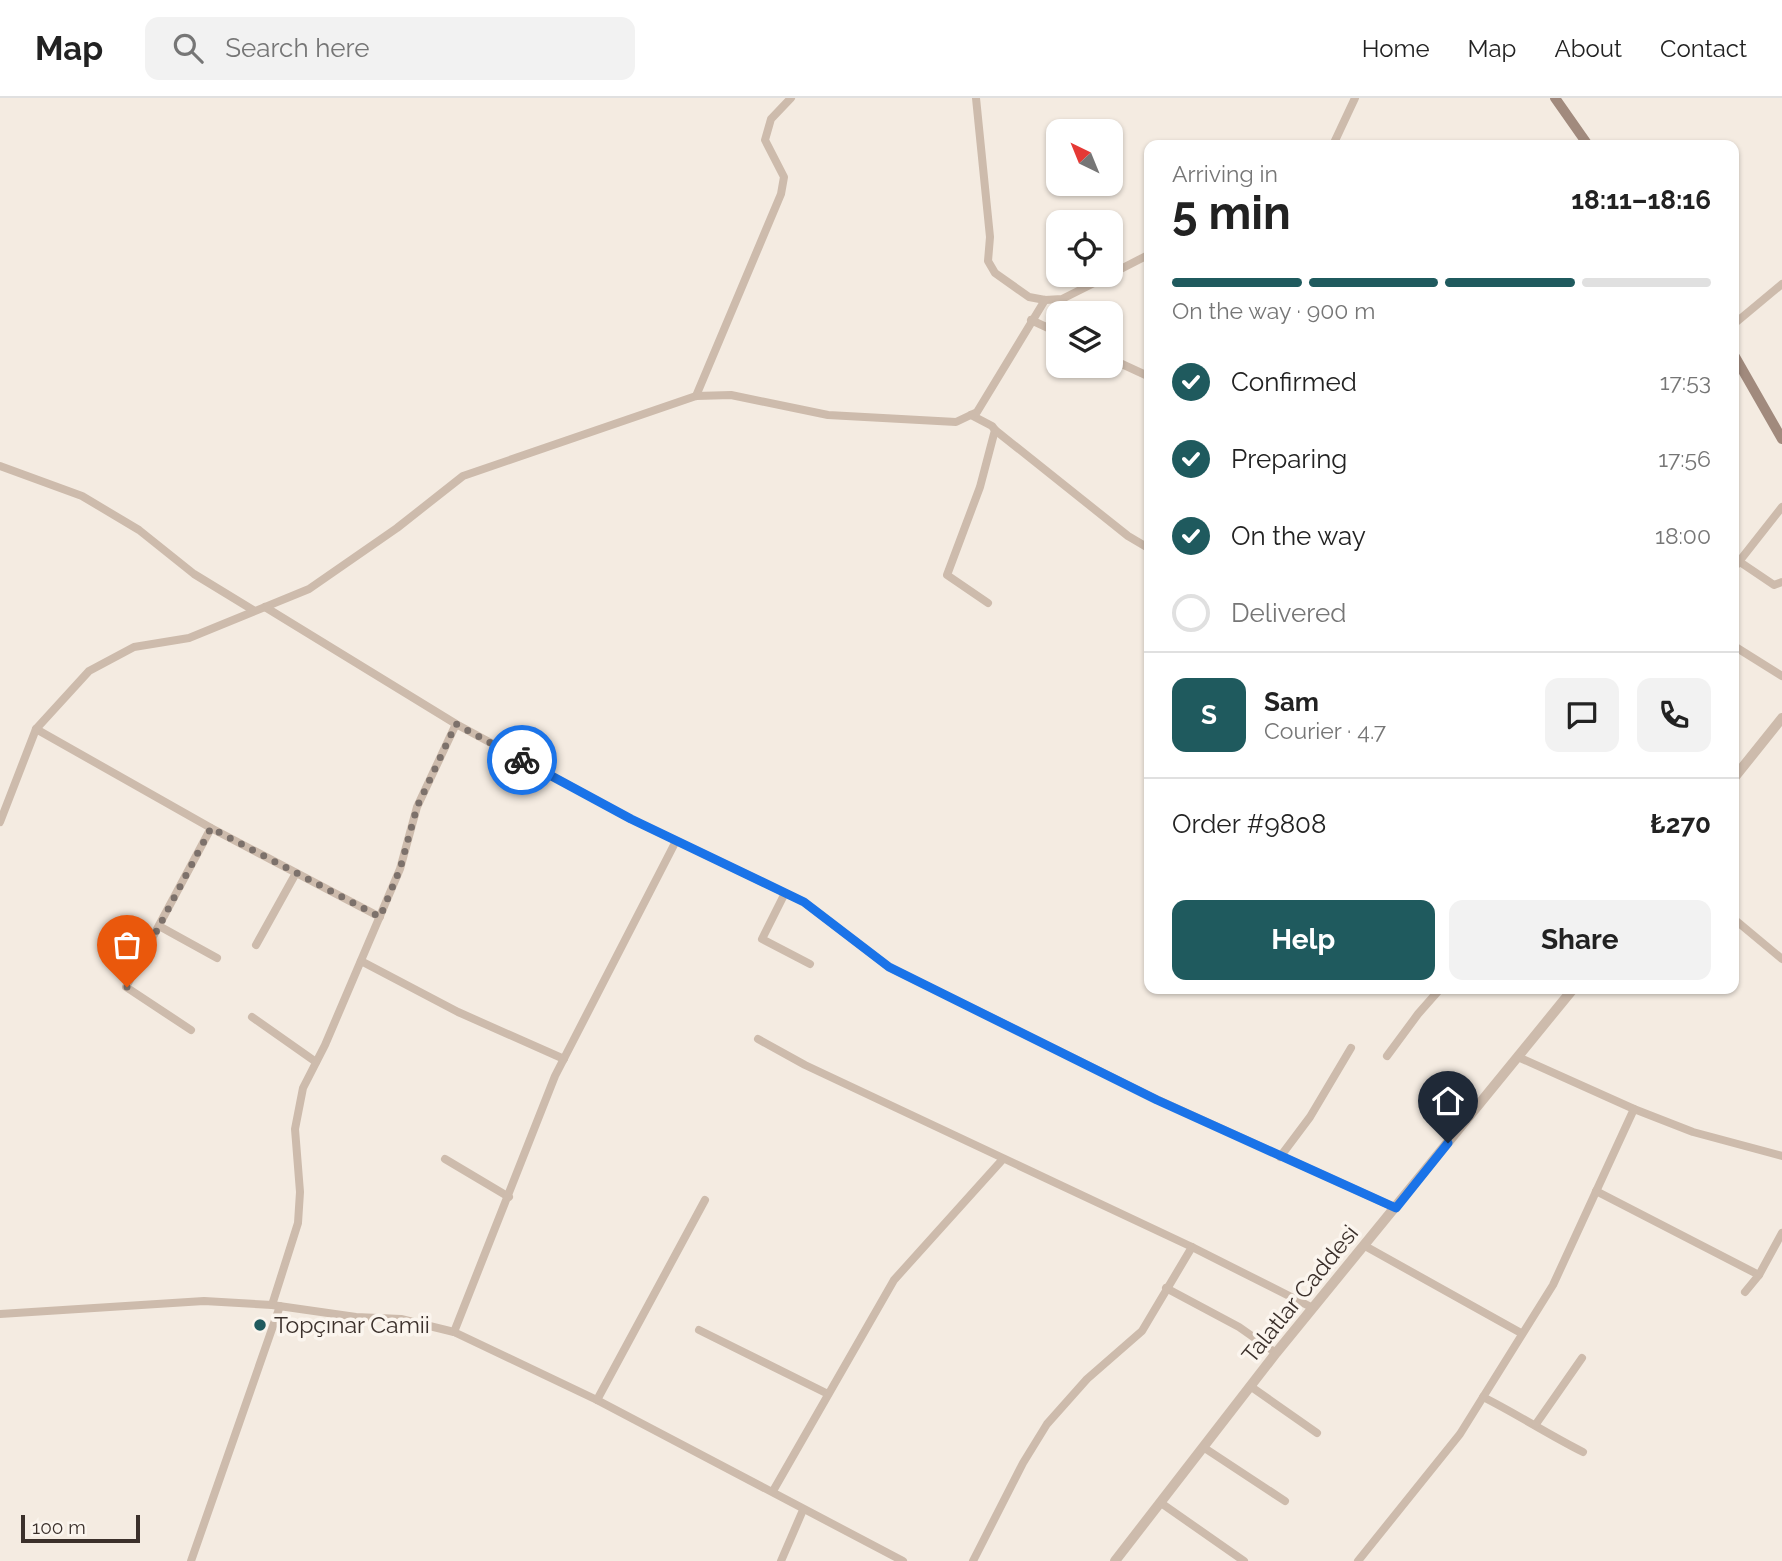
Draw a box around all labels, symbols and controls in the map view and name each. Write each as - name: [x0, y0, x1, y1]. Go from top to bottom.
- search box: [145, 17, 635, 80]
- text: Map: [35, 29, 103, 68]
- icon: search: [169, 29, 207, 67]
- text: Search here: [225, 33, 370, 63]
- text: Home: [1362, 34, 1430, 63]
- text: Map: [1468, 34, 1516, 63]
- text: About: [1554, 34, 1622, 63]
- text: Contact: [1660, 34, 1747, 63]
- north arrow: [1046, 119, 1124, 196]
- map controls: [1046, 119, 1123, 378]
- text: Arriving in: [1172, 160, 1278, 187]
- text: 18:11–18:16: [1571, 185, 1711, 215]
- text: 5 min: [1172, 186, 1291, 240]
- button: locate: [1046, 210, 1123, 287]
- text: On the way · 900 m: [1172, 297, 1375, 324]
- button: layers: [1046, 301, 1123, 378]
- icon: check: [1172, 363, 1210, 401]
- text: Confirmed: [1231, 367, 1357, 397]
- text: 17:53: [1660, 368, 1711, 395]
- icon: check: [1172, 440, 1210, 478]
- text: Preparing: [1231, 444, 1347, 474]
- text: 17:56: [1658, 445, 1711, 472]
- icon: check: [1172, 517, 1210, 555]
- text: On the way: [1231, 521, 1366, 551]
- text: 18:00: [1655, 522, 1711, 549]
- text: Delivered: [1231, 598, 1346, 628]
- button: chat: [1545, 678, 1619, 752]
- button: phone: [1637, 678, 1711, 752]
- text: Sam: [1264, 687, 1319, 717]
- text: S: [1201, 700, 1217, 730]
- text: Courier · 4.7: [1264, 717, 1386, 744]
- courier: [487, 725, 557, 795]
- icon: bike: [503, 741, 541, 779]
- text: Order #9808: [1172, 809, 1326, 839]
- text: ₺270: [1650, 809, 1711, 839]
- button: Help: [1172, 900, 1435, 980]
- button: Share: [1449, 900, 1711, 980]
- pin: [97, 915, 157, 987]
- icon: bag: [108, 926, 146, 964]
- pin: [1418, 1071, 1478, 1143]
- icon: home: [1429, 1082, 1467, 1120]
- street label: Talatlar Caddesi: [1236, 1219, 1363, 1368]
- place label: Topçınar Camii: [274, 1311, 430, 1338]
- marker: Topçınar Camii: [252, 1317, 268, 1333]
- scale bar: [21, 1512, 140, 1544]
- text: 100 m: [32, 1516, 86, 1538]

